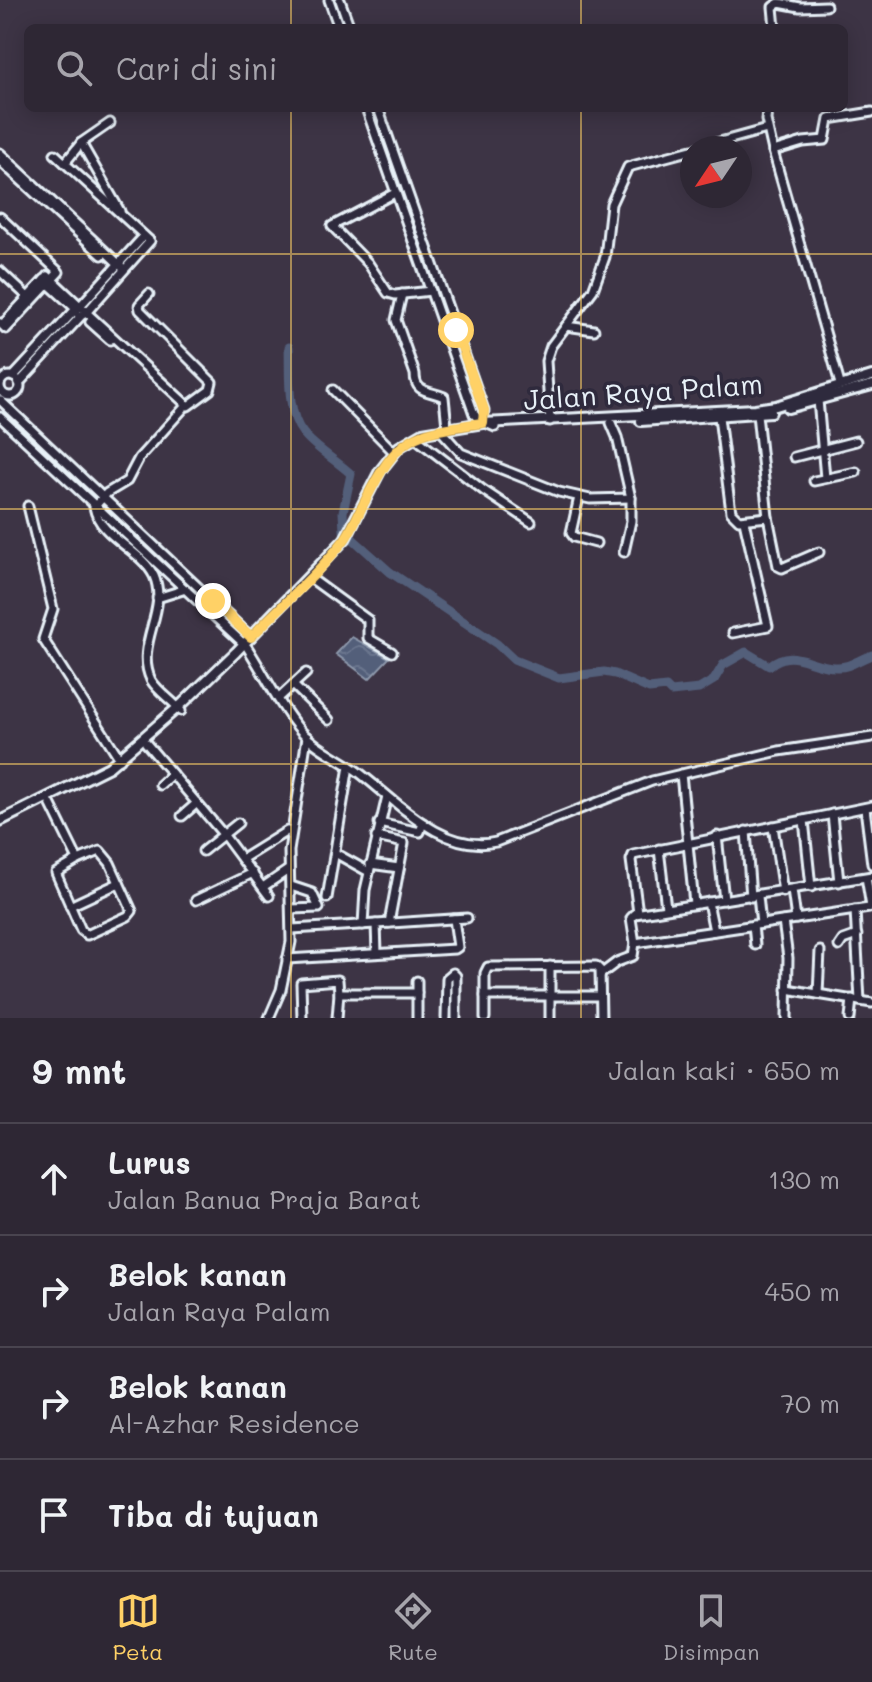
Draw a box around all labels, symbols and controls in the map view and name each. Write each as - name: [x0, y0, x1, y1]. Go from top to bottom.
- search box: [24, 24, 848, 112]
- icon: search: [52, 46, 96, 90]
- text: Cari di sini: [116, 48, 277, 88]
- north arrow: [680, 136, 752, 208]
- route start: [438, 312, 474, 348]
- street label: Jalan Raya Palam: [522, 365, 764, 417]
- route end: [195, 583, 231, 619]
- text: 9 mnt: [32, 1048, 126, 1093]
- text: Jalan kaki · 650 m: [608, 1053, 840, 1087]
- text: Lurus: [108, 1142, 191, 1182]
- icon: ahead: [32, 1157, 76, 1201]
- text: 130 m: [768, 1162, 840, 1196]
- text: Jalan Banua Praja Barat: [108, 1182, 421, 1216]
- text: Belok kanan: [108, 1254, 287, 1294]
- icon: right: [32, 1269, 76, 1313]
- text: 450 m: [764, 1274, 840, 1308]
- text: Jalan Raya Palam: [108, 1294, 330, 1328]
- text: Belok kanan: [108, 1366, 287, 1406]
- icon: right: [32, 1381, 76, 1425]
- text: 70 m: [780, 1386, 840, 1420]
- text: Al-Azhar Residence: [108, 1406, 360, 1440]
- icon: arrive: [32, 1493, 76, 1537]
- text: Tiba di tujuan: [108, 1495, 319, 1535]
- tab: Peta: [113, 1589, 163, 1666]
- tab: Rute: [388, 1589, 438, 1666]
- tab: Disimpan: [663, 1589, 759, 1666]

